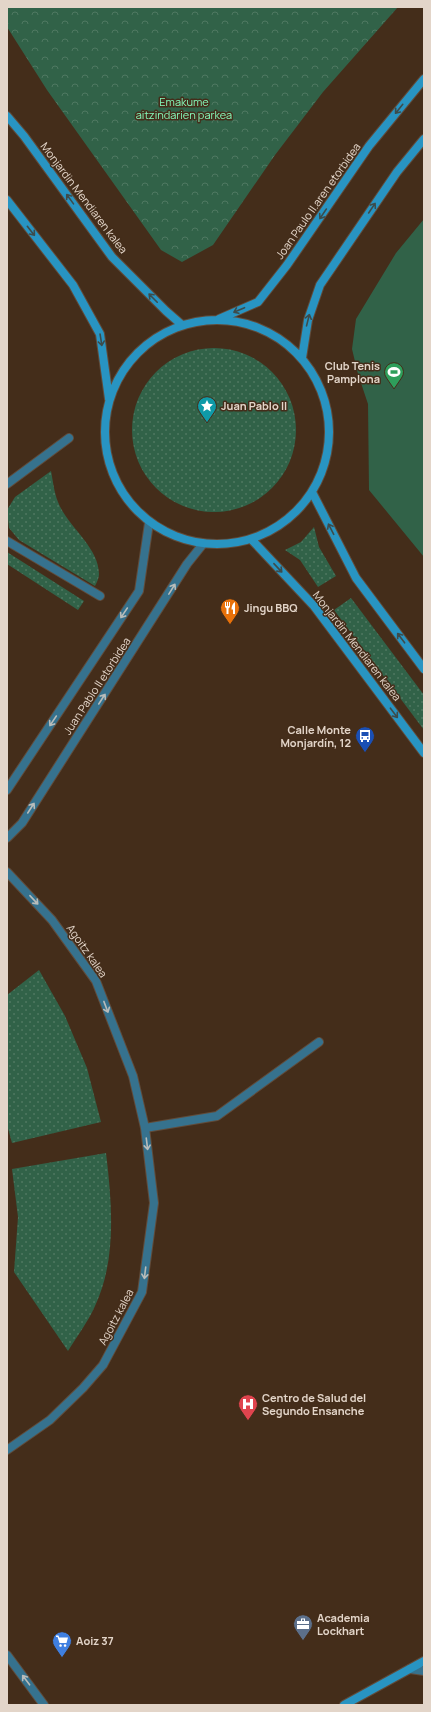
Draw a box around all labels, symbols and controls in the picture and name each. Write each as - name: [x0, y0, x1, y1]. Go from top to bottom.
- park label: Emakume aitzindarien parkea: [136, 94, 232, 122]
- one-way arrow: [395, 104, 404, 114]
- street label: Monjardin Mendiaren kalea: [38, 139, 131, 256]
- street label: Joan Paulo II.aren etorbidea: [272, 140, 364, 262]
- one-way arrow: [66, 194, 74, 205]
- one-way arrow: [368, 203, 376, 214]
- one-way arrow: [319, 208, 327, 219]
- one-way arrow: [27, 226, 35, 237]
- one-way arrow: [148, 293, 158, 303]
- one-way arrow: [234, 307, 246, 314]
- one-way arrow: [305, 314, 313, 327]
- one-way arrow: [97, 333, 105, 346]
- place label: Club Tenis Pamplona: [325, 358, 380, 386]
- sports icon: Club Tenis Pamplona: [383, 361, 405, 389]
- place icon: Juan Pablo II: [196, 395, 218, 423]
- place label: Juan Pablo II: [221, 398, 287, 413]
- one-way arrow: [326, 523, 334, 535]
- one-way arrow: [273, 563, 283, 573]
- one-way arrow: [168, 583, 176, 595]
- street label: Monjardin Mendiaren kalea: [310, 588, 405, 704]
- restaurant icon: Jingu BBQ: [219, 597, 241, 625]
- place label: Jingu BBQ: [244, 600, 297, 615]
- one-way arrow: [120, 607, 129, 618]
- one-way arrow: [396, 633, 405, 644]
- street label: Juan Pablo II etorbidea: [59, 634, 134, 737]
- one-way arrow: [98, 693, 106, 705]
- one-way arrow: [390, 707, 399, 718]
- one-way arrow: [48, 715, 56, 727]
- place label: Calle Monte Monjardín, 12: [280, 722, 351, 750]
- bus stop icon: Calle Monte Monjardín, 12: [354, 725, 376, 753]
- one-way arrow: [28, 802, 36, 814]
- one-way arrow: [29, 895, 38, 905]
- street label: Agoitz kalea: [64, 921, 111, 980]
- one-way arrow: [103, 1000, 111, 1012]
- one-way arrow: [143, 1137, 151, 1150]
- one-way arrow: [141, 1266, 149, 1279]
- street label: Agoitz kalea: [94, 1286, 137, 1347]
- place label: Centro de Salud del Segundo Ensanche: [262, 1390, 366, 1418]
- hospital icon: Centro de Salud del Segundo Ensanche: [237, 1393, 259, 1421]
- place label: Academia Lockhart: [317, 1610, 370, 1638]
- office icon: Academia Lockhart: [292, 1613, 314, 1641]
- supermarket icon: Aoiz 37: [51, 1630, 73, 1658]
- place label: Aoiz 37: [76, 1633, 114, 1648]
- one-way arrow: [22, 1674, 30, 1685]

